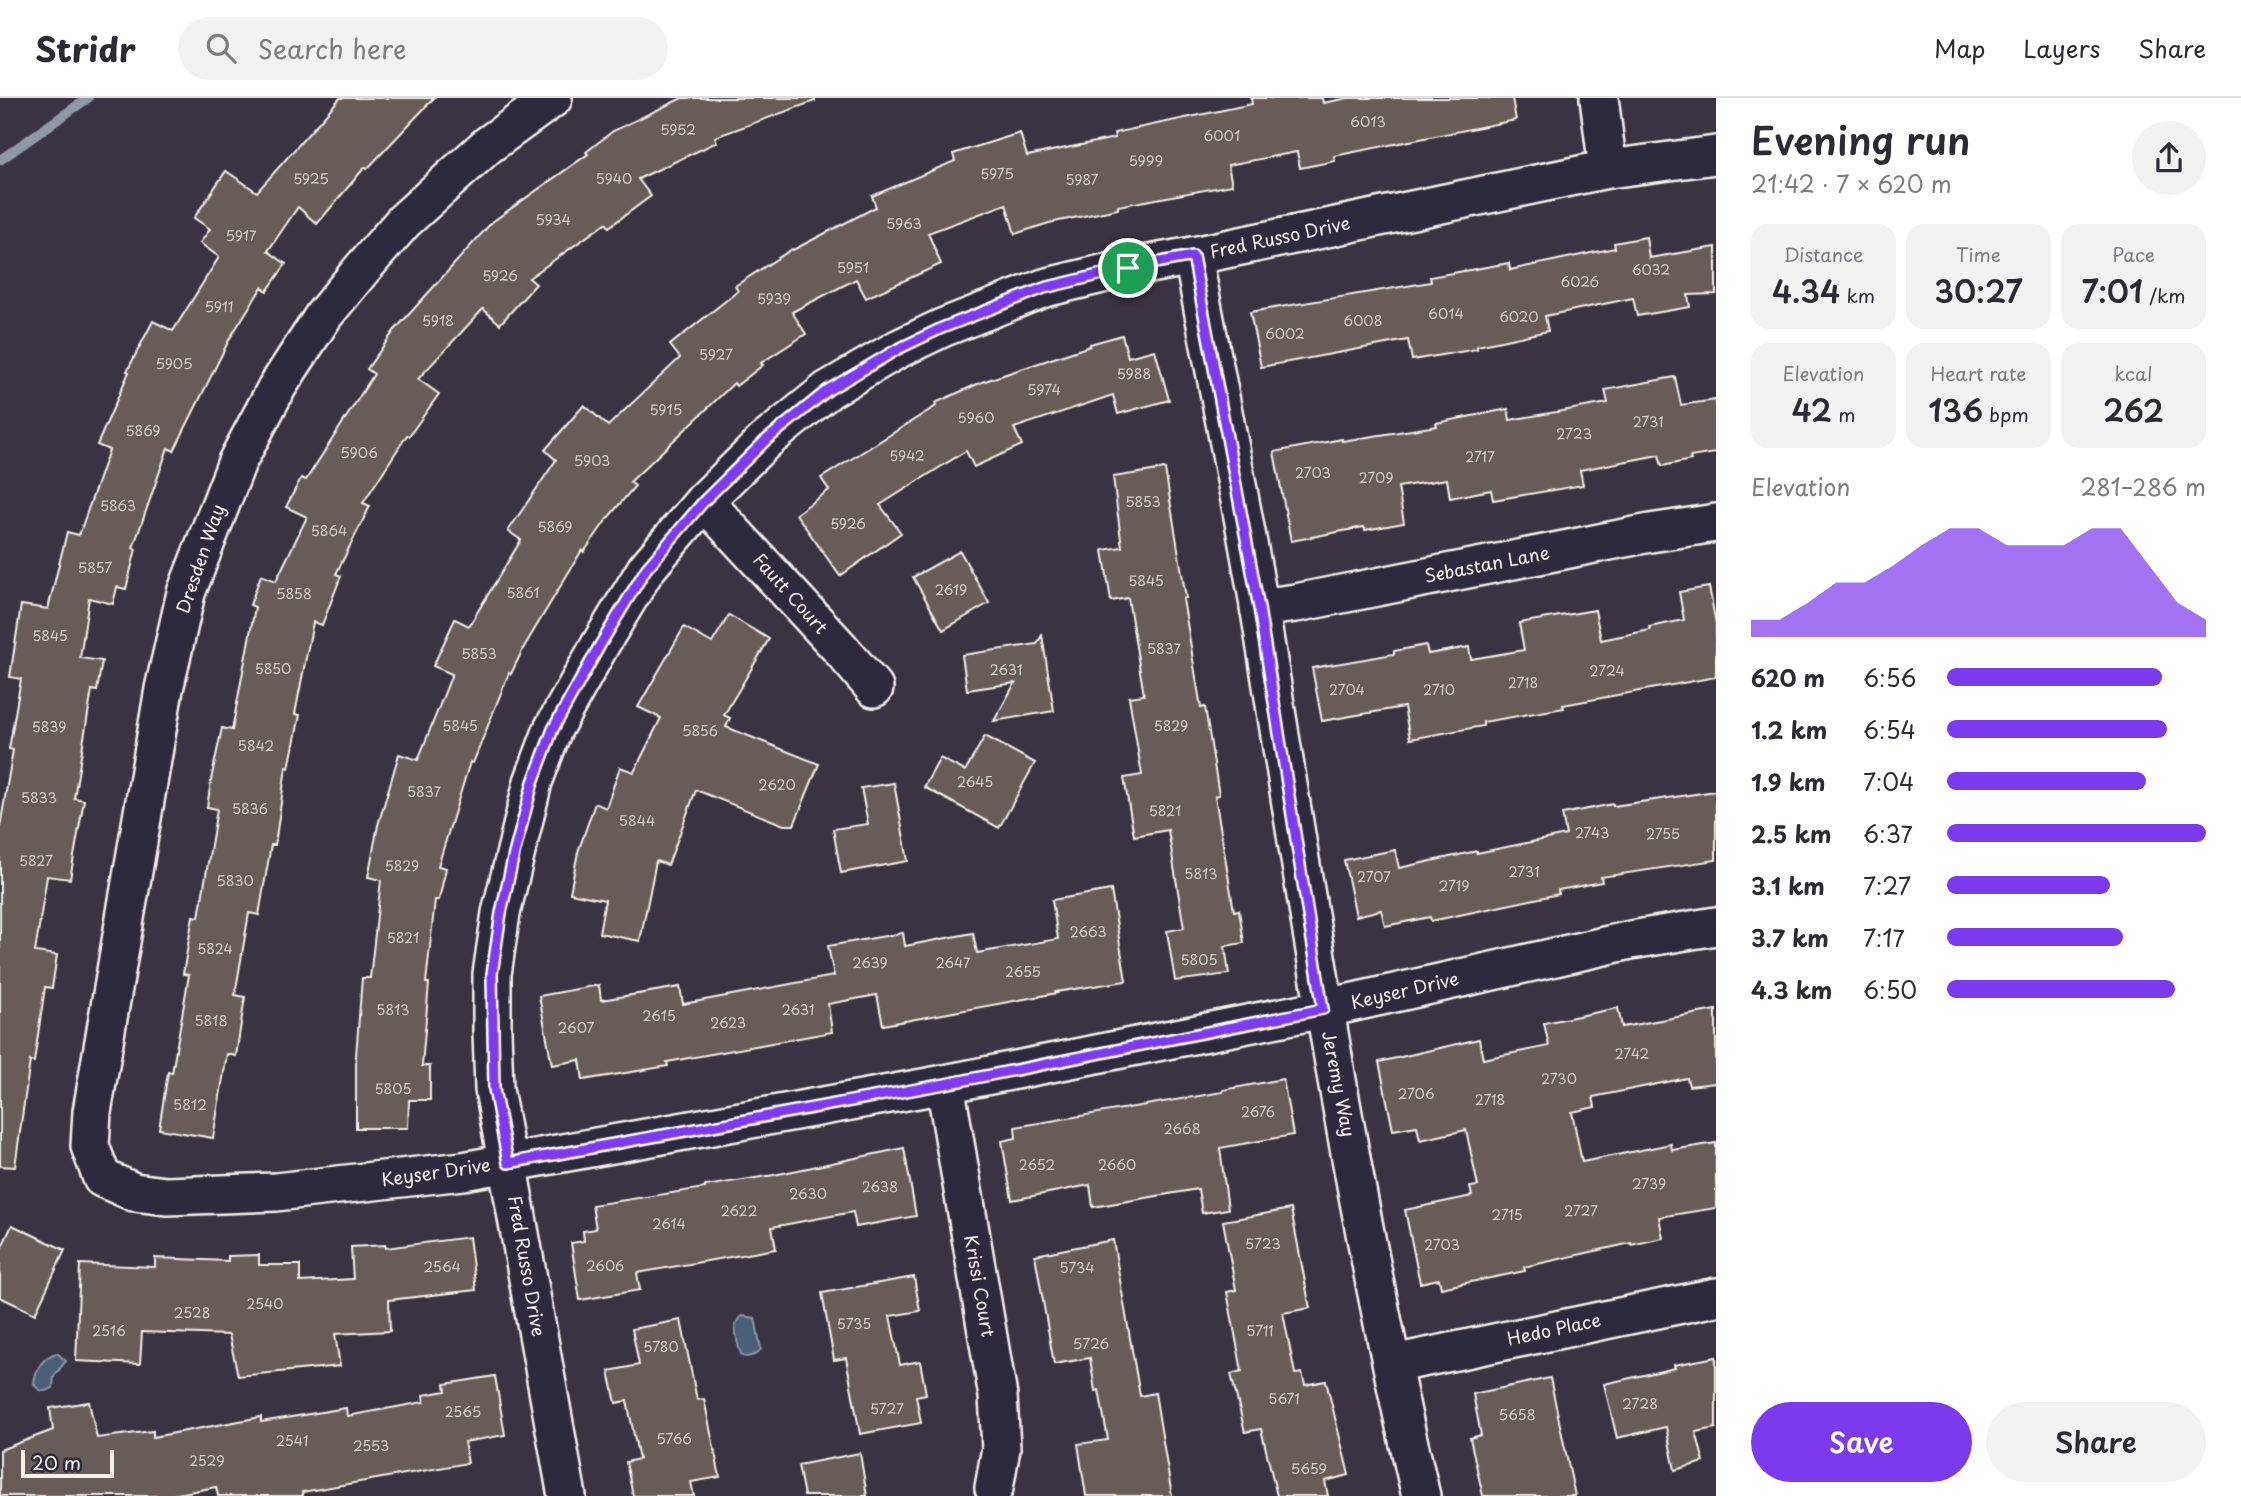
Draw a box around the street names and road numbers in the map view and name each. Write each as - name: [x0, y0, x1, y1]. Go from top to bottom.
- street label: Fred Russo Drive: [1207, 208, 1352, 265]
- street label: Dresden Way: [168, 500, 231, 617]
- street label: Sebastan Lane: [1422, 538, 1552, 589]
- street label: Fautt Court: [747, 547, 835, 639]
- street label: Keyser Drive: [1348, 964, 1461, 1015]
- street label: Jeremy Way: [1316, 1028, 1363, 1139]
- street label: Keyser Drive: [380, 1150, 492, 1193]
- street label: Fred Russo Drive: [502, 1193, 553, 1338]
- street label: Krissi Court: [958, 1233, 1003, 1339]
- street label: Hedo Place: [1504, 1305, 1603, 1352]

